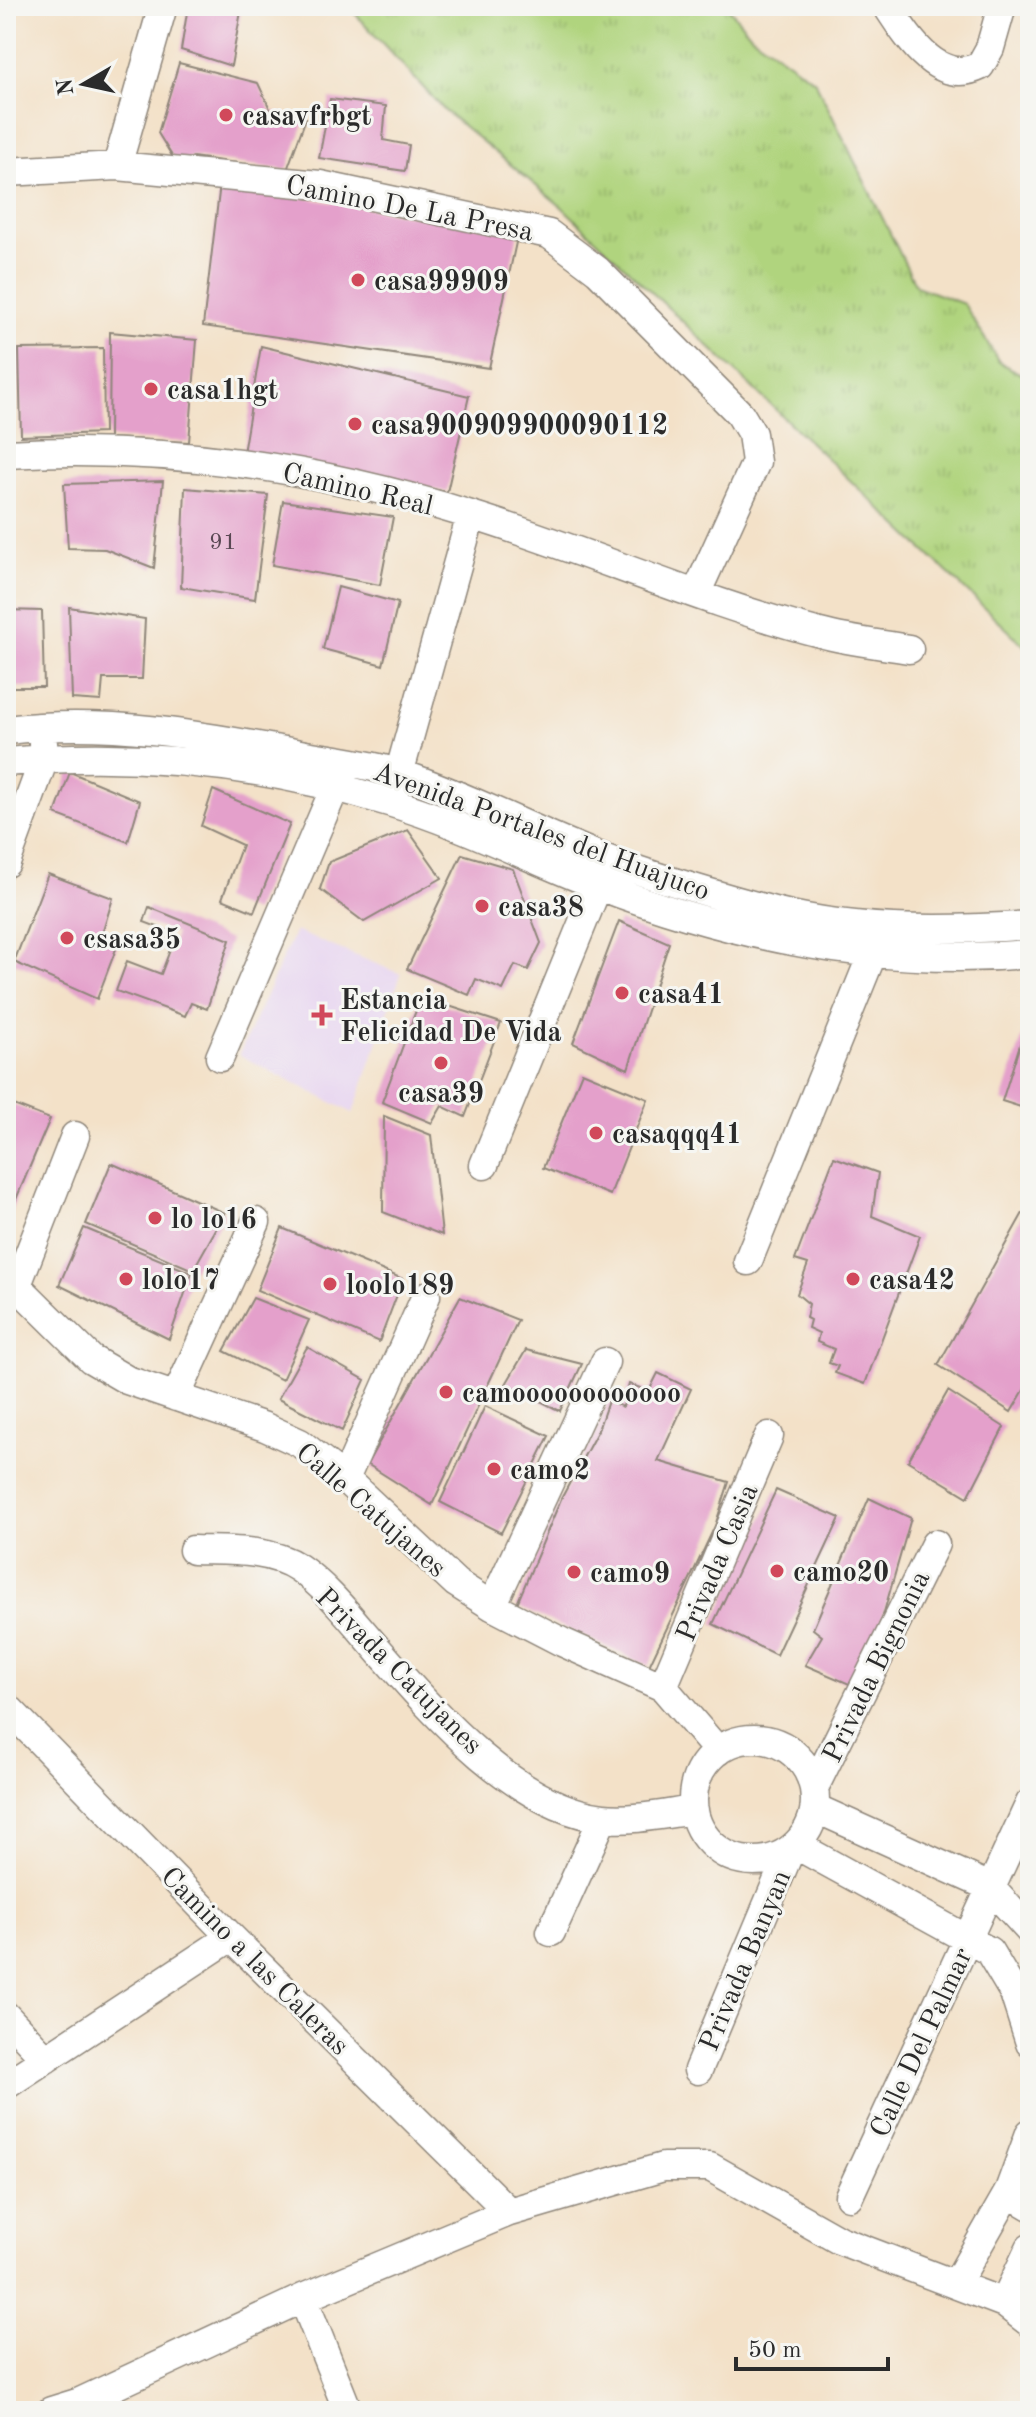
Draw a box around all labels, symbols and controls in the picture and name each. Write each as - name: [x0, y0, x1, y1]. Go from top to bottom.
- north arrow: [44, 44, 124, 124]
- text: N: [54, 77, 78, 97]
- place label: casavfrbgt: [242, 104, 372, 132]
- marker: casavfrbgt: [217, 106, 235, 124]
- street label: Camino De La Presa: [283, 172, 536, 248]
- place label: casa99909: [374, 269, 509, 297]
- marker: casa99909: [349, 271, 367, 289]
- place label: casa1hgt: [167, 378, 278, 406]
- marker: casa1hgt: [142, 380, 160, 398]
- place label: casa900909900090112: [371, 413, 668, 441]
- marker: casa900909900090112: [346, 415, 364, 433]
- street label: Camino Real: [279, 460, 435, 522]
- house number: 91: [209, 531, 237, 555]
- street label: Avenida Portales del Huajuco: [369, 759, 713, 907]
- place label: casa38: [498, 895, 584, 923]
- marker: casa38: [473, 897, 491, 915]
- place label: csasa35: [83, 927, 181, 955]
- marker: csasa35: [58, 929, 76, 947]
- place label: casa41: [638, 982, 724, 1010]
- marker: casa41: [613, 984, 631, 1002]
- place label: Estancia Felicidad De Vida: [340, 988, 562, 1048]
- marker: Estancia Felicidad De Vida: [311, 1004, 333, 1026]
- marker: casa39: [432, 1054, 450, 1072]
- place label: casa39: [398, 1081, 484, 1109]
- place label: casaqqq41: [612, 1122, 742, 1150]
- marker: casaqqq41: [587, 1124, 605, 1142]
- place label: lo lo16: [171, 1207, 257, 1235]
- marker: lo lo16: [146, 1209, 164, 1227]
- place label: lolo17: [142, 1268, 220, 1296]
- place label: casa42: [869, 1268, 955, 1296]
- marker: lolo17: [117, 1270, 135, 1288]
- marker: casa42: [844, 1270, 862, 1288]
- place label: loolo189: [346, 1273, 454, 1301]
- marker: loolo189: [321, 1275, 339, 1293]
- place label: camoooooooooooo: [462, 1381, 681, 1409]
- marker: camoooooooooooo: [437, 1383, 455, 1401]
- street label: Calle Catujanes: [290, 1439, 450, 1584]
- place label: camo2: [510, 1458, 590, 1486]
- marker: camo2: [485, 1460, 503, 1478]
- street label: Privada Casia: [673, 1480, 765, 1646]
- place label: camo20: [793, 1560, 889, 1588]
- place label: camo9: [590, 1561, 670, 1589]
- marker: camo20: [768, 1562, 786, 1580]
- marker: camo9: [565, 1563, 583, 1581]
- street label: Privada Bignonia: [819, 1567, 936, 1768]
- street label: Privada Catujanes: [309, 1584, 486, 1761]
- street label: Camino a las Caleras: [155, 1863, 353, 2061]
- street label: Privada Banyan: [696, 1867, 797, 2056]
- street label: Calle Del Palmar: [867, 1944, 979, 2142]
- scale bar: [736, 2321, 888, 2371]
- text: 50 m: [748, 2339, 802, 2363]

